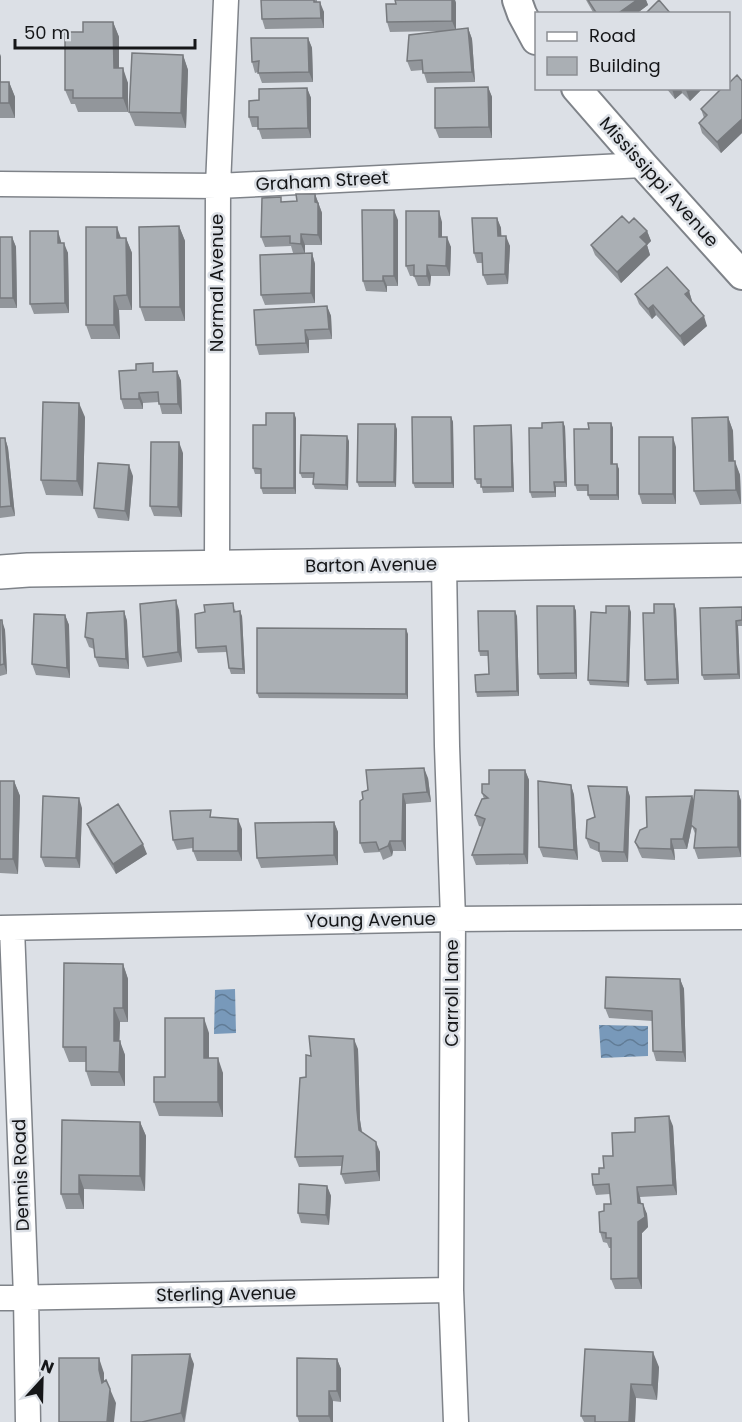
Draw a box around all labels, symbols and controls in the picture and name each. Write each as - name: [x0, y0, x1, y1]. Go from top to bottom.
- scale bar: [15, 12, 195, 50]
- legend: [535, 12, 730, 90]
- text: 50 m: [24, 20, 70, 45]
- text: Road: [589, 23, 636, 48]
- text: Building: [589, 53, 661, 78]
- street label: Mississippi Avenue: [594, 111, 725, 252]
- street label: Graham Street: [255, 165, 389, 196]
- street label: Normal Avenue: [204, 214, 229, 352]
- street label: Barton Avenue: [305, 551, 437, 578]
- street label: Young Avenue: [306, 906, 436, 933]
- street label: Carroll Lane: [439, 939, 464, 1047]
- street label: Dennis Road: [6, 1118, 35, 1232]
- street label: Sterling Avenue: [156, 1280, 296, 1307]
- north arrow: [12, 1350, 72, 1410]
- text: N: [38, 1354, 57, 1379]

